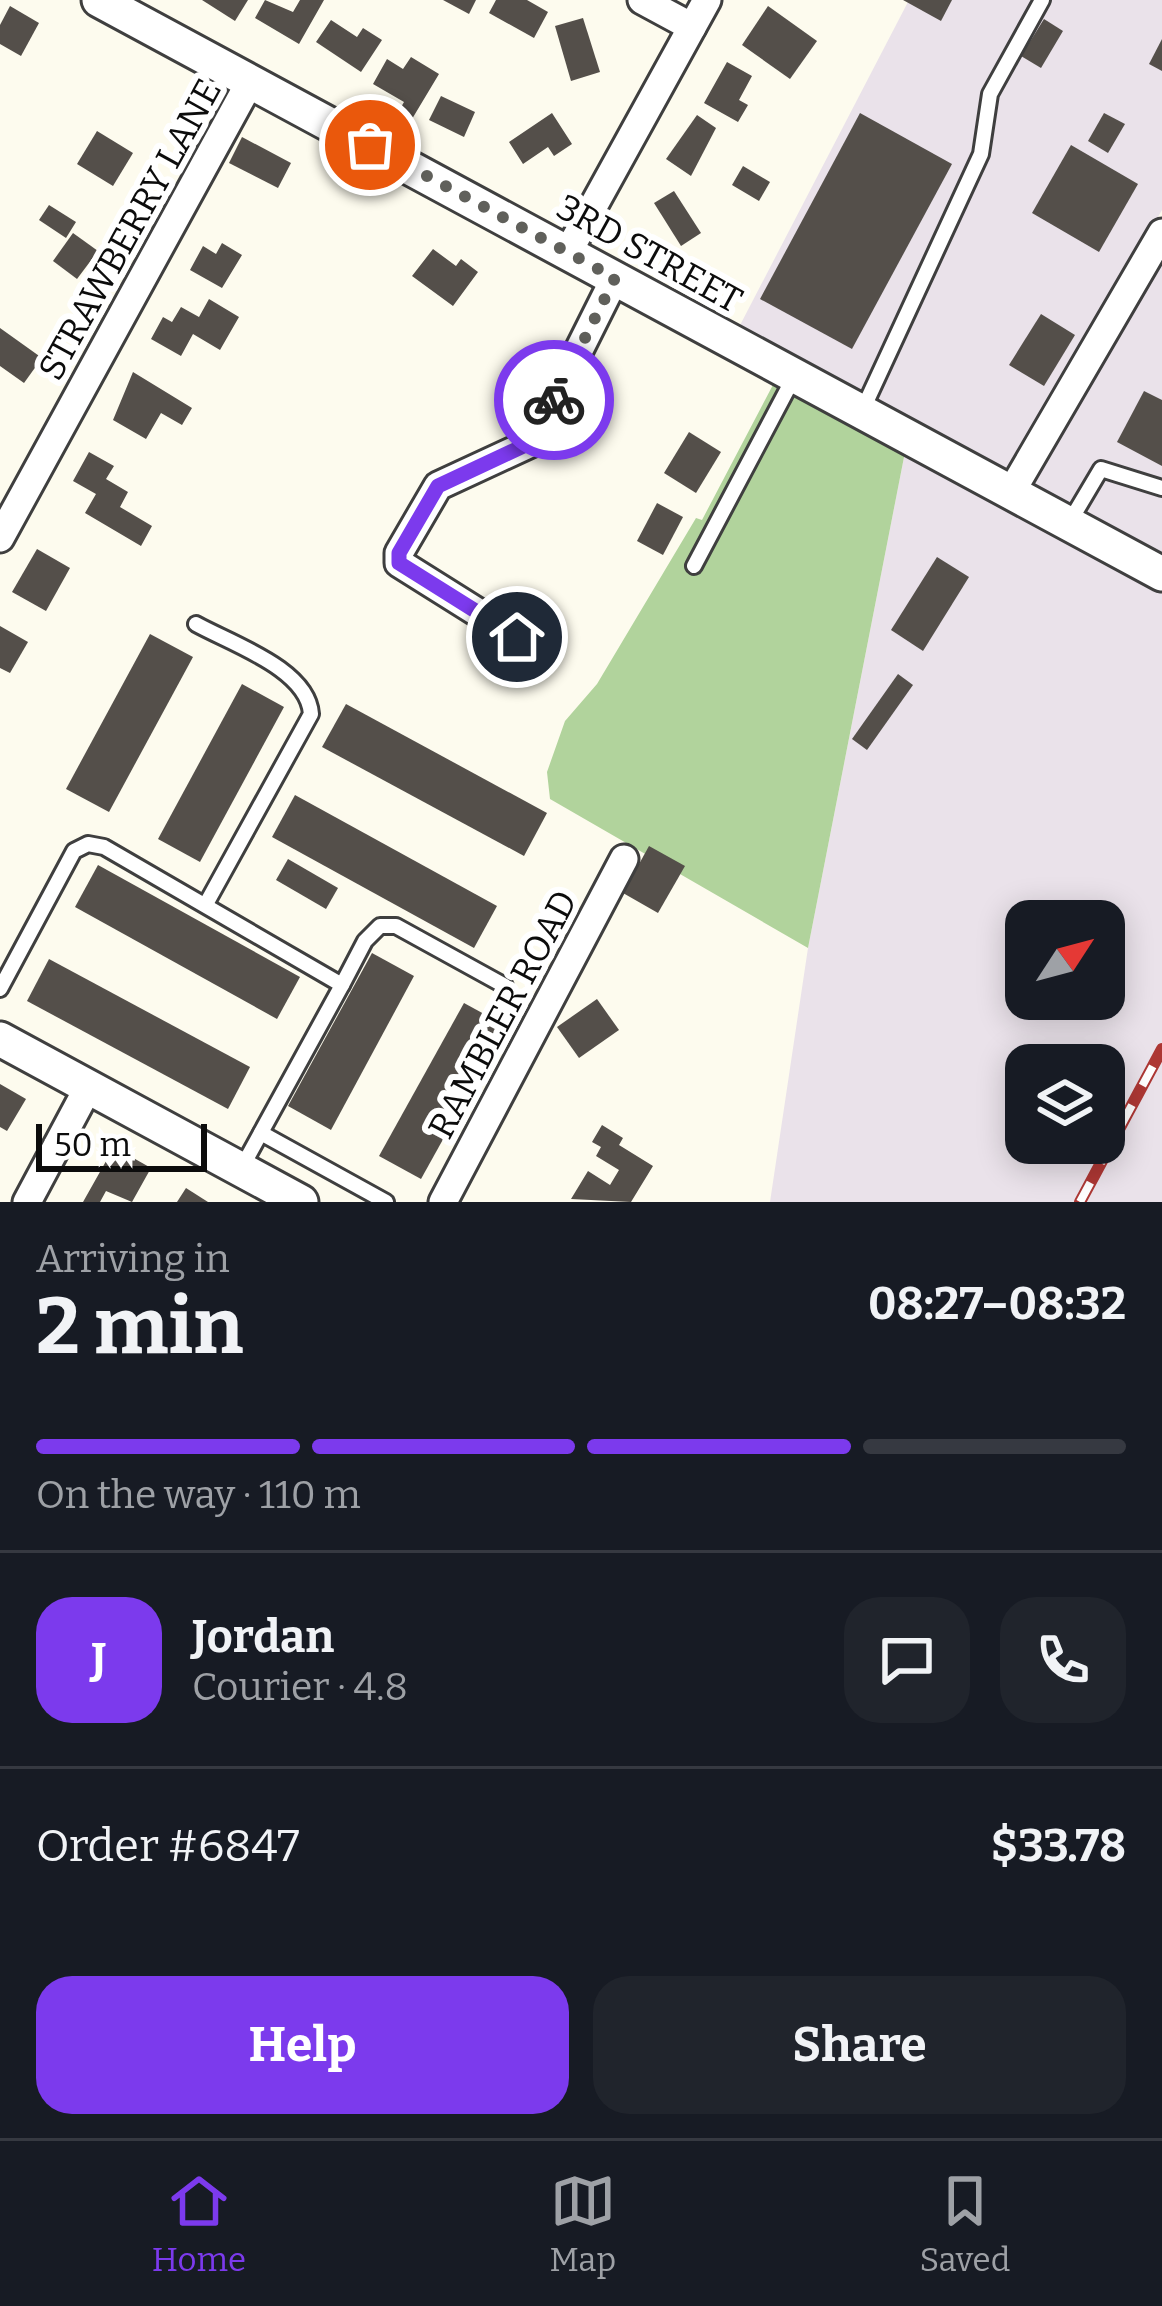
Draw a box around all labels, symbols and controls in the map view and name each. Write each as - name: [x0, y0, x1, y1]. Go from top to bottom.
- street label: STRAWBERRY LANE: [29, 71, 231, 387]
- pin: [319, 94, 421, 196]
- icon: bag: [337, 112, 403, 178]
- street label: 3RD STREET: [549, 185, 750, 323]
- courier: [494, 340, 614, 460]
- icon: bike: [521, 367, 587, 433]
- pin: [466, 586, 568, 688]
- icon: home: [484, 604, 550, 670]
- street label: RAMBLER ROAD: [419, 883, 587, 1146]
- north arrow: [1005, 900, 1125, 1020]
- map controls: [1005, 900, 1125, 1164]
- button: layers: [1005, 1044, 1125, 1164]
- scale bar: [36, 1118, 207, 1171]
- text: 50 m: [54, 1125, 131, 1165]
- text: Arriving in: [36, 1236, 230, 1282]
- text: 08:27–08:32: [868, 1277, 1126, 1331]
- text: 2 min: [36, 1280, 243, 1374]
- text: On the way · 110 m: [36, 1472, 361, 1518]
- button: chat: [844, 1597, 970, 1723]
- button: phone: [1000, 1597, 1126, 1723]
- text: Jordan: [192, 1610, 334, 1664]
- text: J: [91, 1633, 107, 1687]
- text: Courier · 4.8: [192, 1664, 408, 1710]
- text: Order #6847: [36, 1819, 300, 1873]
- text: $33.78: [991, 1819, 1126, 1873]
- button: Help: [36, 1976, 569, 2114]
- button: Share: [593, 1976, 1126, 2114]
- tab: Home: [152, 2168, 246, 2280]
- tab: Map: [550, 2168, 616, 2280]
- tab: Saved: [920, 2168, 1010, 2280]

